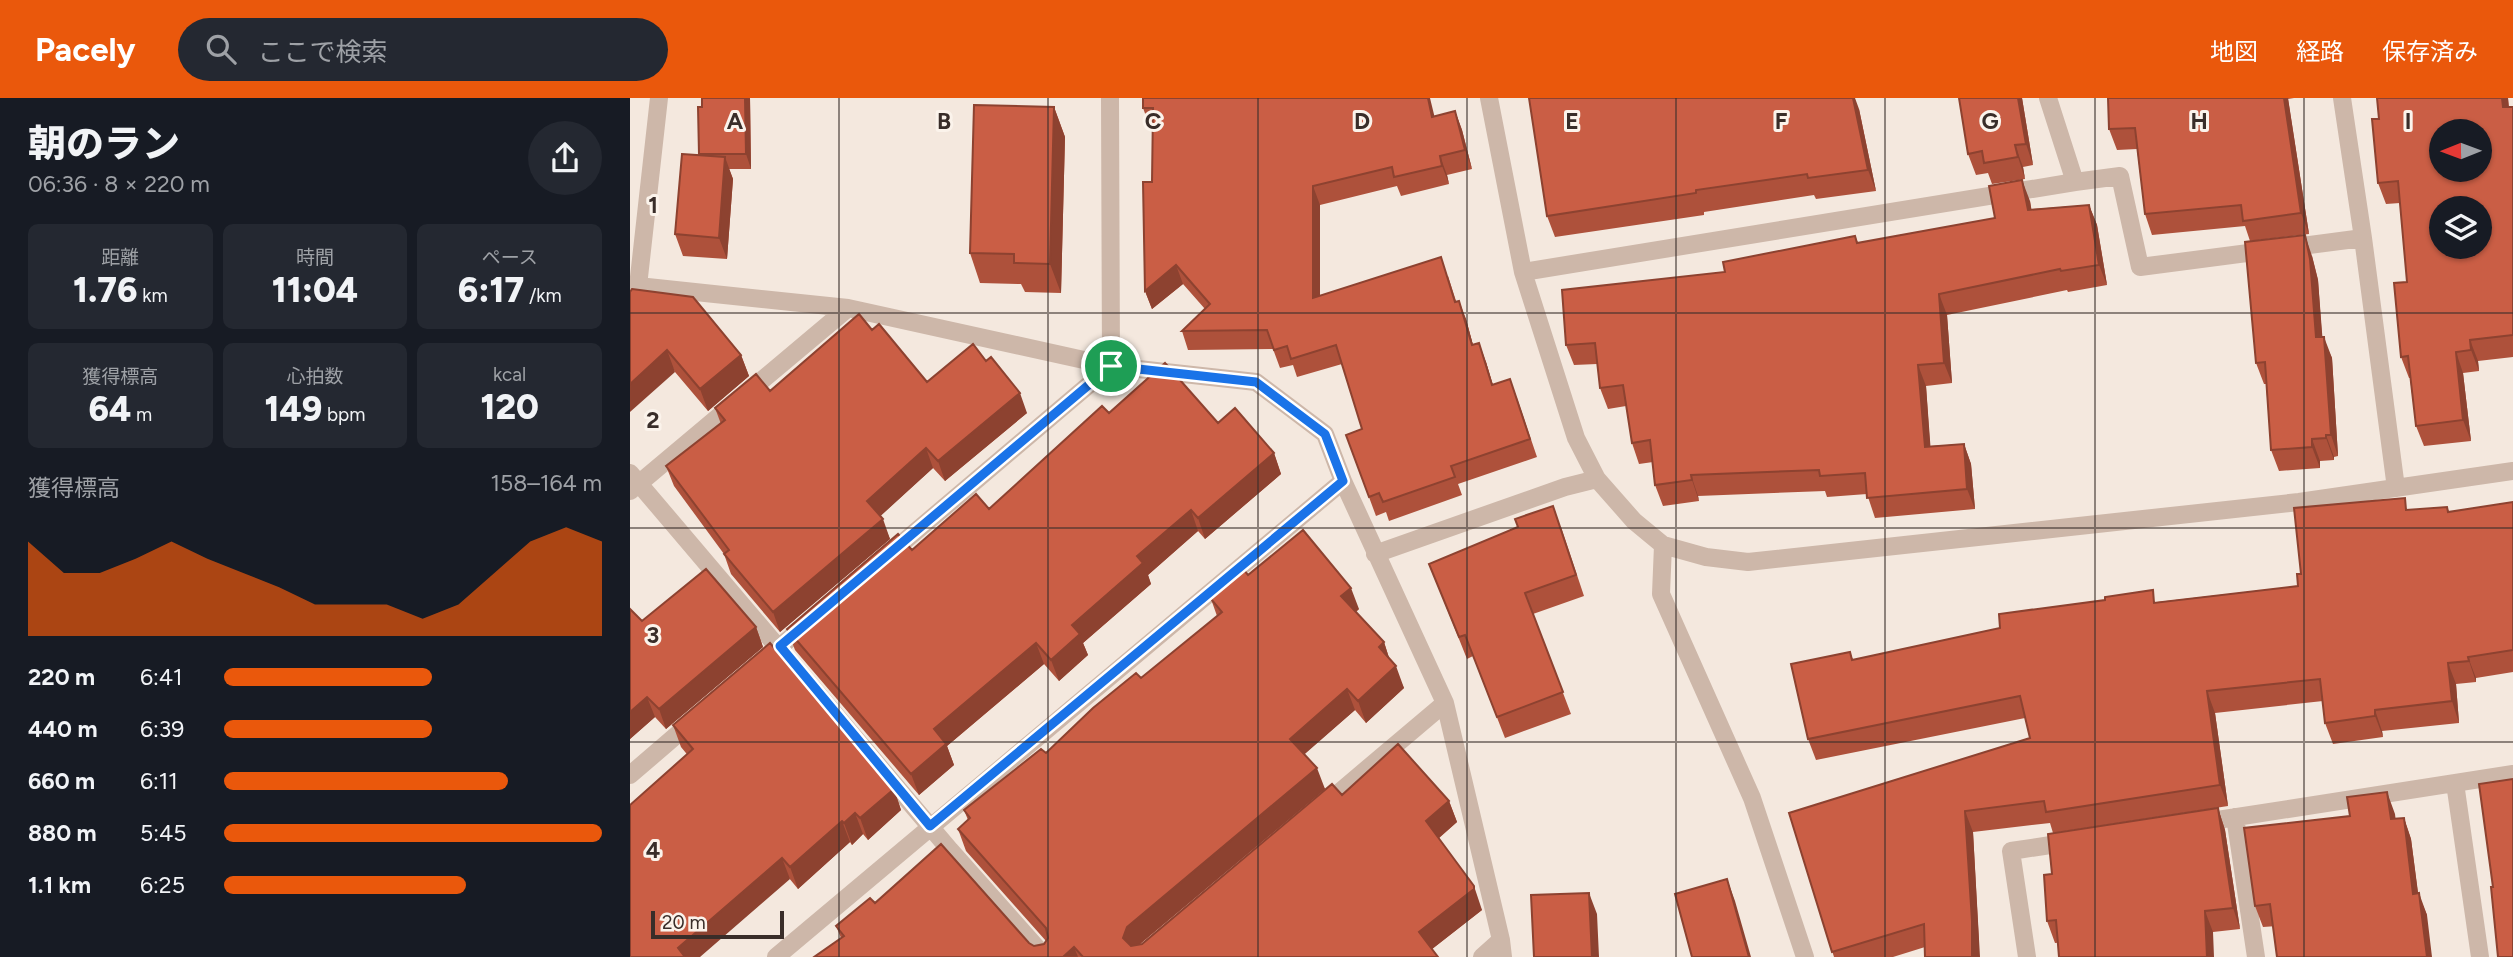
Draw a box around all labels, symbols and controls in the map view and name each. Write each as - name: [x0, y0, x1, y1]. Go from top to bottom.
- search box: [178, 18, 668, 81]
- text: Pacely: [35, 30, 136, 69]
- icon: search: [202, 30, 240, 68]
- text: ここで検索: [258, 36, 388, 68]
- text: 地図: [2210, 37, 2258, 66]
- text: 経路: [2296, 37, 2344, 66]
- text: 保存済み: [2382, 37, 2478, 66]
- text: A: [727, 107, 744, 135]
- text: B: [937, 107, 951, 135]
- text: C: [1145, 107, 1162, 135]
- text: D: [1354, 107, 1370, 135]
- text: E: [1565, 107, 1579, 135]
- text: F: [1775, 107, 1788, 135]
- text: G: [1981, 107, 1999, 135]
- text: H: [2190, 107, 2208, 135]
- text: I: [2405, 107, 2411, 135]
- north arrow: [2429, 119, 2492, 182]
- map controls: [2429, 119, 2492, 259]
- text: 朝のラン: [28, 121, 180, 167]
- button: share: [528, 121, 602, 195]
- text: 06:36 · 8 × 220 m: [28, 170, 210, 198]
- text: 1: [648, 191, 658, 219]
- button: layers: [2429, 196, 2492, 259]
- text: 距離: [101, 246, 139, 269]
- text: 時間: [296, 246, 334, 269]
- text: ペース: [482, 246, 538, 269]
- text: 1.76: [73, 269, 138, 311]
- text: 11:04: [272, 269, 358, 311]
- text: 6:17: [458, 269, 524, 311]
- text: km: [138, 284, 168, 307]
- text: /km: [524, 284, 562, 307]
- pin: [1081, 336, 1141, 396]
- icon: arrive: [1092, 347, 1130, 385]
- text: kcal: [493, 363, 526, 386]
- text: 獲得標高: [82, 365, 158, 388]
- text: 心拍数: [286, 365, 344, 388]
- text: 120: [481, 386, 539, 428]
- text: 64: [88, 388, 131, 430]
- text: 149: [264, 388, 322, 430]
- text: m: [131, 403, 152, 426]
- text: bpm: [322, 403, 366, 426]
- text: 2: [646, 406, 660, 434]
- text: 158–164 m: [490, 469, 602, 497]
- text: 獲得標高: [28, 474, 120, 502]
- text: 3: [647, 621, 659, 649]
- text: 220 m: [28, 663, 95, 691]
- text: 6:41: [140, 663, 183, 691]
- text: 440 m: [28, 715, 98, 743]
- text: 6:39: [140, 715, 184, 743]
- text: 660 m: [28, 767, 95, 795]
- text: 6:11: [140, 767, 178, 795]
- text: 880 m: [28, 819, 97, 847]
- text: 5:45: [140, 819, 187, 847]
- text: 4: [646, 836, 660, 864]
- text: 1.1 km: [28, 871, 91, 899]
- text: 6:25: [140, 871, 185, 899]
- scale bar: [651, 908, 784, 940]
- text: 20 m: [662, 911, 706, 934]

